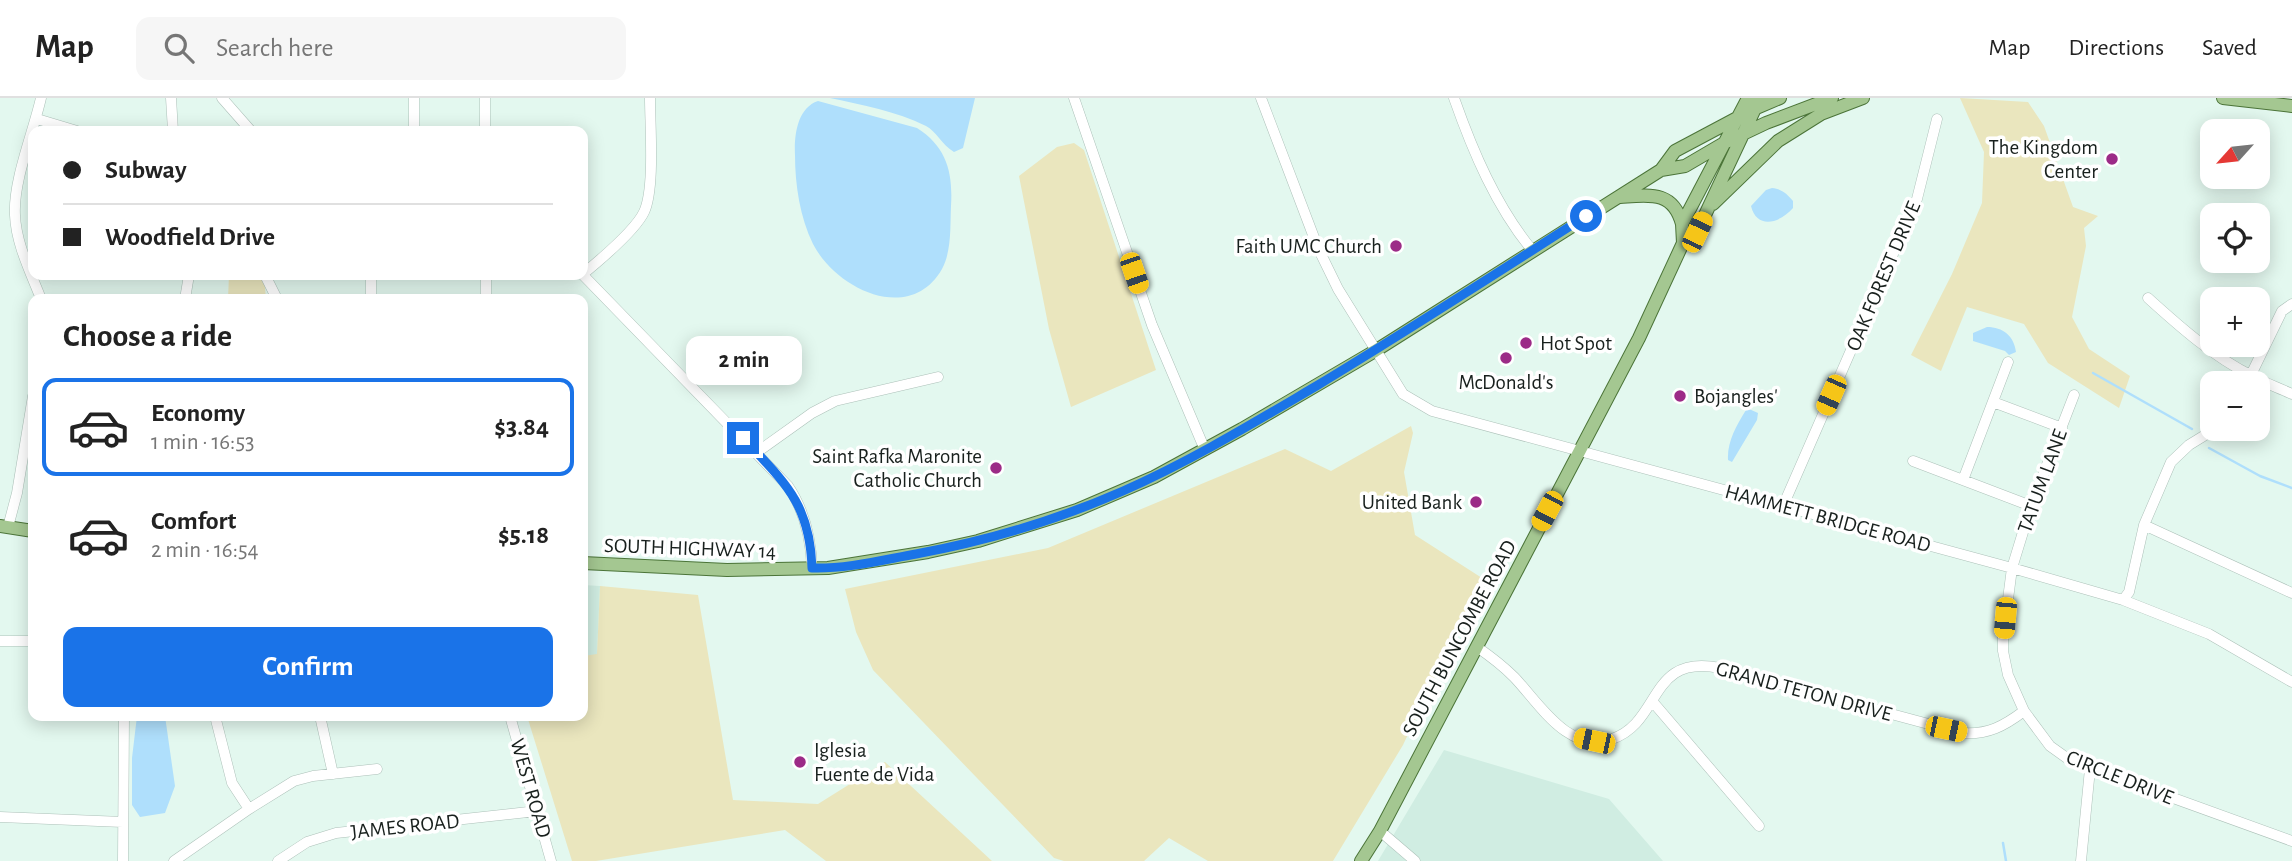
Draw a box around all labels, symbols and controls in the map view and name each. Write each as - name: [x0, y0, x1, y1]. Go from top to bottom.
- search box: [136, 17, 626, 80]
- icon: search: [160, 29, 198, 67]
- text: Map: [35, 31, 94, 64]
- text: Search here: [216, 35, 334, 61]
- text: Map: [1988, 36, 2030, 60]
- text: Directions: [2068, 36, 2164, 60]
- text: Saved: [2202, 36, 2257, 60]
- north arrow: [2200, 119, 2270, 189]
- map controls: [2200, 119, 2270, 441]
- place label: The Kingdom Center: [1988, 137, 2098, 182]
- marker: The Kingdom Center: [2104, 151, 2120, 167]
- text: Subway: [105, 157, 187, 183]
- street label: OAK FOREST DRIVE: [1843, 198, 1924, 354]
- route start: [1570, 200, 1602, 232]
- button: locate: [2200, 203, 2270, 273]
- car: [1679, 209, 1716, 255]
- text: Woodfield Drive: [105, 224, 275, 250]
- place label: Faith UMC Church: [1235, 236, 1382, 257]
- marker: Faith UMC Church: [1388, 238, 1404, 254]
- car: [1118, 250, 1151, 296]
- button: +: [2200, 287, 2270, 357]
- text: Choose a ride: [63, 320, 232, 352]
- place label: Hot Spot: [1540, 333, 1612, 354]
- marker: Hot Spot: [1518, 335, 1534, 351]
- callout: 2 min: [685, 336, 801, 386]
- text: 2 min: [718, 349, 770, 372]
- marker: McDonald's: [1498, 350, 1514, 366]
- button: −: [2200, 371, 2270, 441]
- place label: McDonald's: [1458, 372, 1554, 393]
- car: [1813, 372, 1850, 418]
- place label: Bojangles': [1694, 386, 1778, 407]
- marker: Bojangles': [1672, 388, 1688, 404]
- icon: car: [67, 396, 130, 459]
- text: Economy: [151, 400, 245, 426]
- text: $3.84: [494, 414, 549, 440]
- route end: [727, 422, 759, 454]
- street label: TATUM LANE: [2014, 426, 2071, 536]
- text: 1 min · 16:53: [151, 431, 254, 454]
- place label: Saint Rafka Maronite Catholic Church: [812, 446, 982, 491]
- marker: Saint Rafka Maronite Catholic Church: [988, 460, 1004, 476]
- street label: HAMMETT BRIDGE ROAD: [1723, 481, 1933, 556]
- car: [1528, 488, 1567, 534]
- place label: United Bank: [1362, 492, 1462, 513]
- marker: United Bank: [1468, 494, 1484, 510]
- icon: car: [67, 504, 130, 567]
- text: Comfort: [151, 508, 236, 534]
- text: $5.18: [498, 522, 549, 548]
- street label: SOUTH HIGHWAY 14: [604, 535, 776, 562]
- street label: SOUTH BUNCOMBE ROAD: [1399, 537, 1520, 740]
- text: 2 min · 16:54: [151, 539, 259, 562]
- car: [1993, 596, 2018, 640]
- button: Confirm: [63, 627, 553, 707]
- street label: GRAND TETON DRIVE: [1714, 658, 1894, 725]
- car: [1924, 714, 1969, 744]
- car: [1572, 726, 1617, 756]
- street label: WEST ROAD: [506, 736, 555, 840]
- place label: Iglesia Fuente de Vida: [814, 740, 935, 785]
- street label: CIRCLE DRIVE: [2063, 746, 2176, 808]
- marker: Iglesia Fuente de Vida: [792, 754, 808, 770]
- street label: JAMES ROAD: [350, 810, 460, 843]

